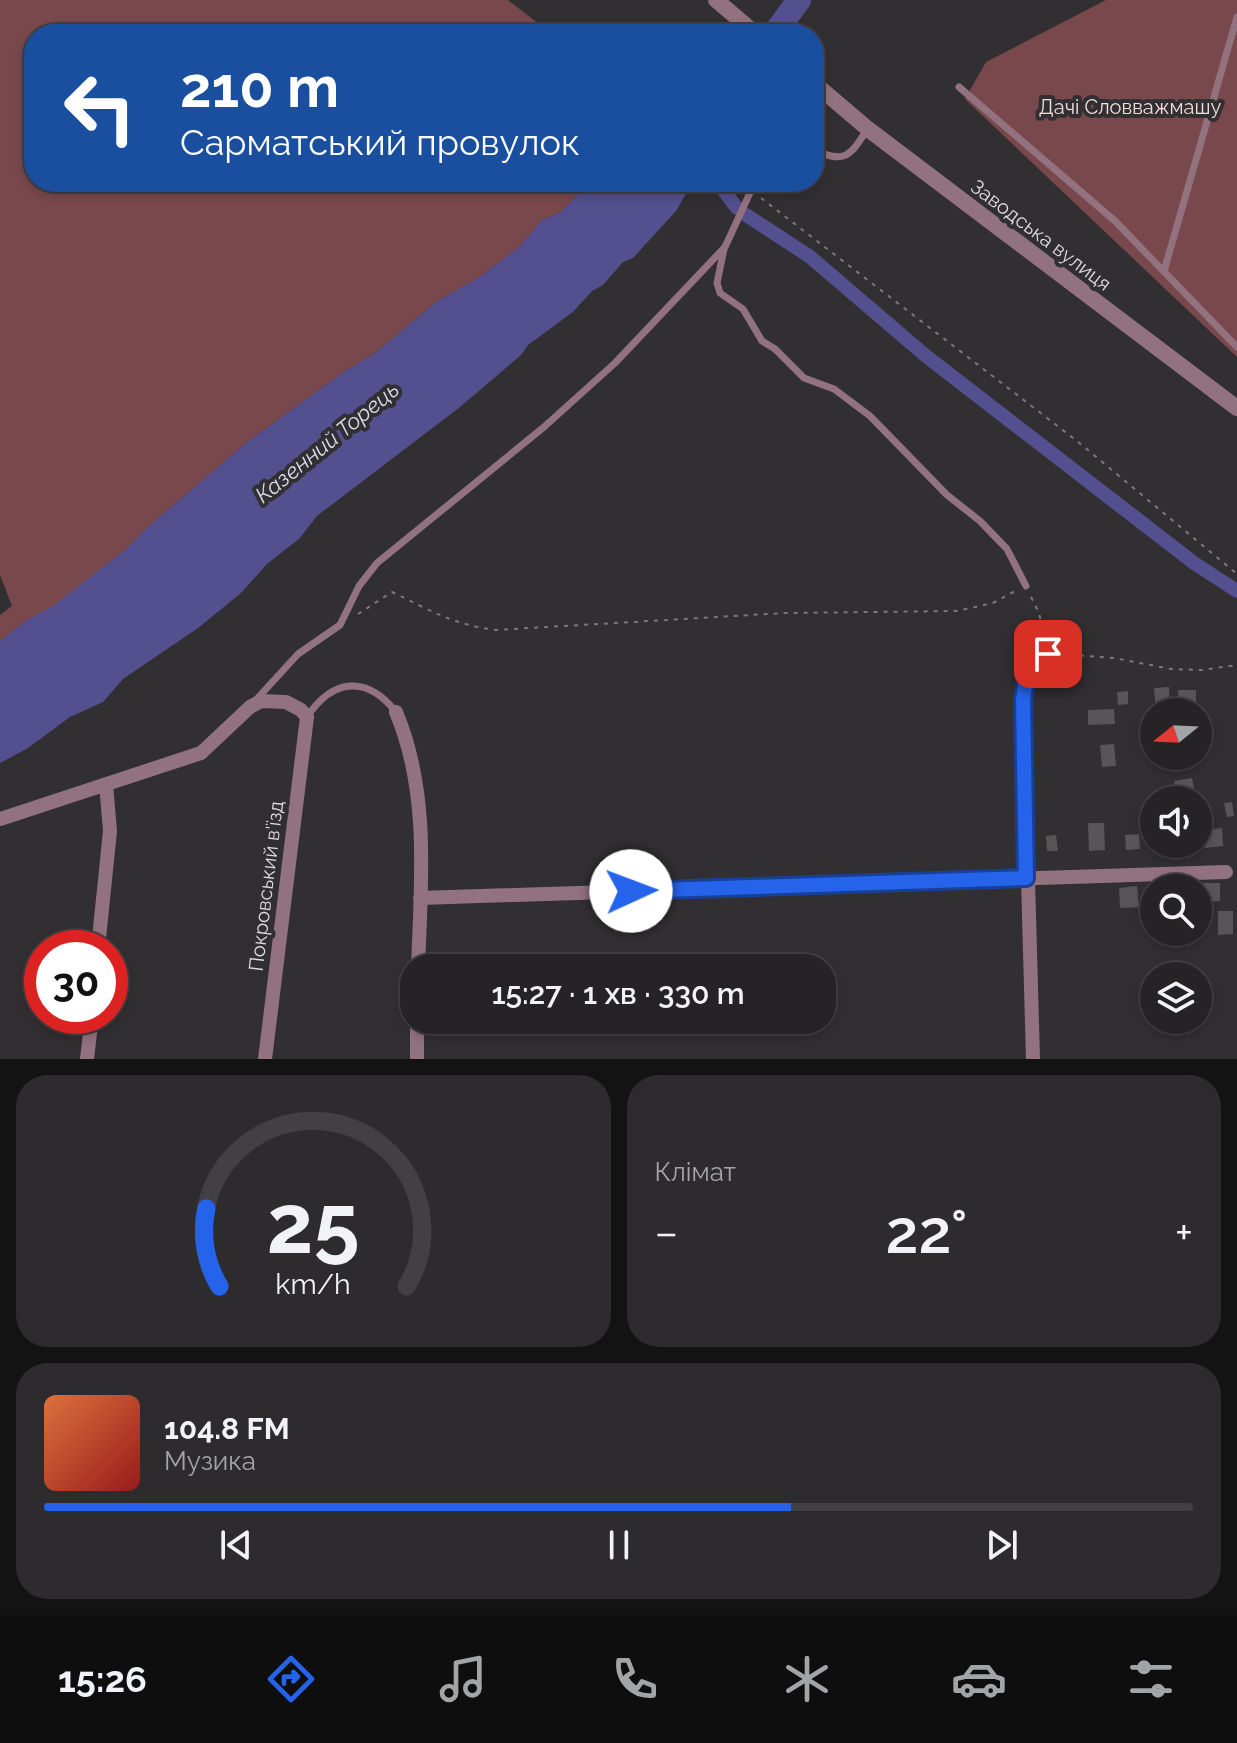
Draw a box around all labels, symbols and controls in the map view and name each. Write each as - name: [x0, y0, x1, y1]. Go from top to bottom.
- text: 210 m: [180, 54, 339, 120]
- icon: left: [48, 56, 152, 160]
- park label: Дачі Словважмашу: [1039, 95, 1221, 119]
- text: Сарматський провулок: [180, 121, 580, 163]
- street label: Заводська вулиця: [966, 174, 1116, 296]
- water label: Казенний Торець: [250, 376, 404, 508]
- pin: [1014, 620, 1082, 688]
- icon: arrive: [1026, 632, 1070, 676]
- north arrow: [1140, 698, 1212, 770]
- map controls: [1140, 698, 1212, 1034]
- button: sound: [1140, 786, 1212, 858]
- street label: Покровський в'їзд: [244, 799, 288, 973]
- position arrow: [589, 849, 673, 933]
- button: search: [1140, 874, 1212, 946]
- speed limit sign: 30: [24, 930, 128, 1034]
- button: layers: [1140, 962, 1212, 1034]
- text: 15:27 · 1 хв · 330 m: [491, 976, 745, 1011]
- text: Клімат: [655, 1157, 736, 1187]
- text: 25: [267, 1175, 360, 1272]
- text: 22°: [885, 1197, 968, 1267]
- text: −: [655, 1207, 678, 1258]
- text: +: [1175, 1207, 1193, 1258]
- text: km/h: [276, 1267, 351, 1301]
- text: 104.8 FM: [164, 1411, 290, 1446]
- text: Музика: [164, 1446, 256, 1476]
- icon: previous: [214, 1523, 258, 1567]
- icon: pause: [597, 1523, 641, 1567]
- icon: next: [980, 1523, 1024, 1567]
- icon: directions: [263, 1651, 319, 1707]
- icon: music: [435, 1651, 491, 1707]
- icon: phone: [607, 1651, 663, 1707]
- icon: climate: [779, 1651, 835, 1707]
- icon: car: [951, 1651, 1007, 1707]
- icon: filters: [1123, 1651, 1179, 1707]
- text: 15:26: [58, 1658, 147, 1700]

